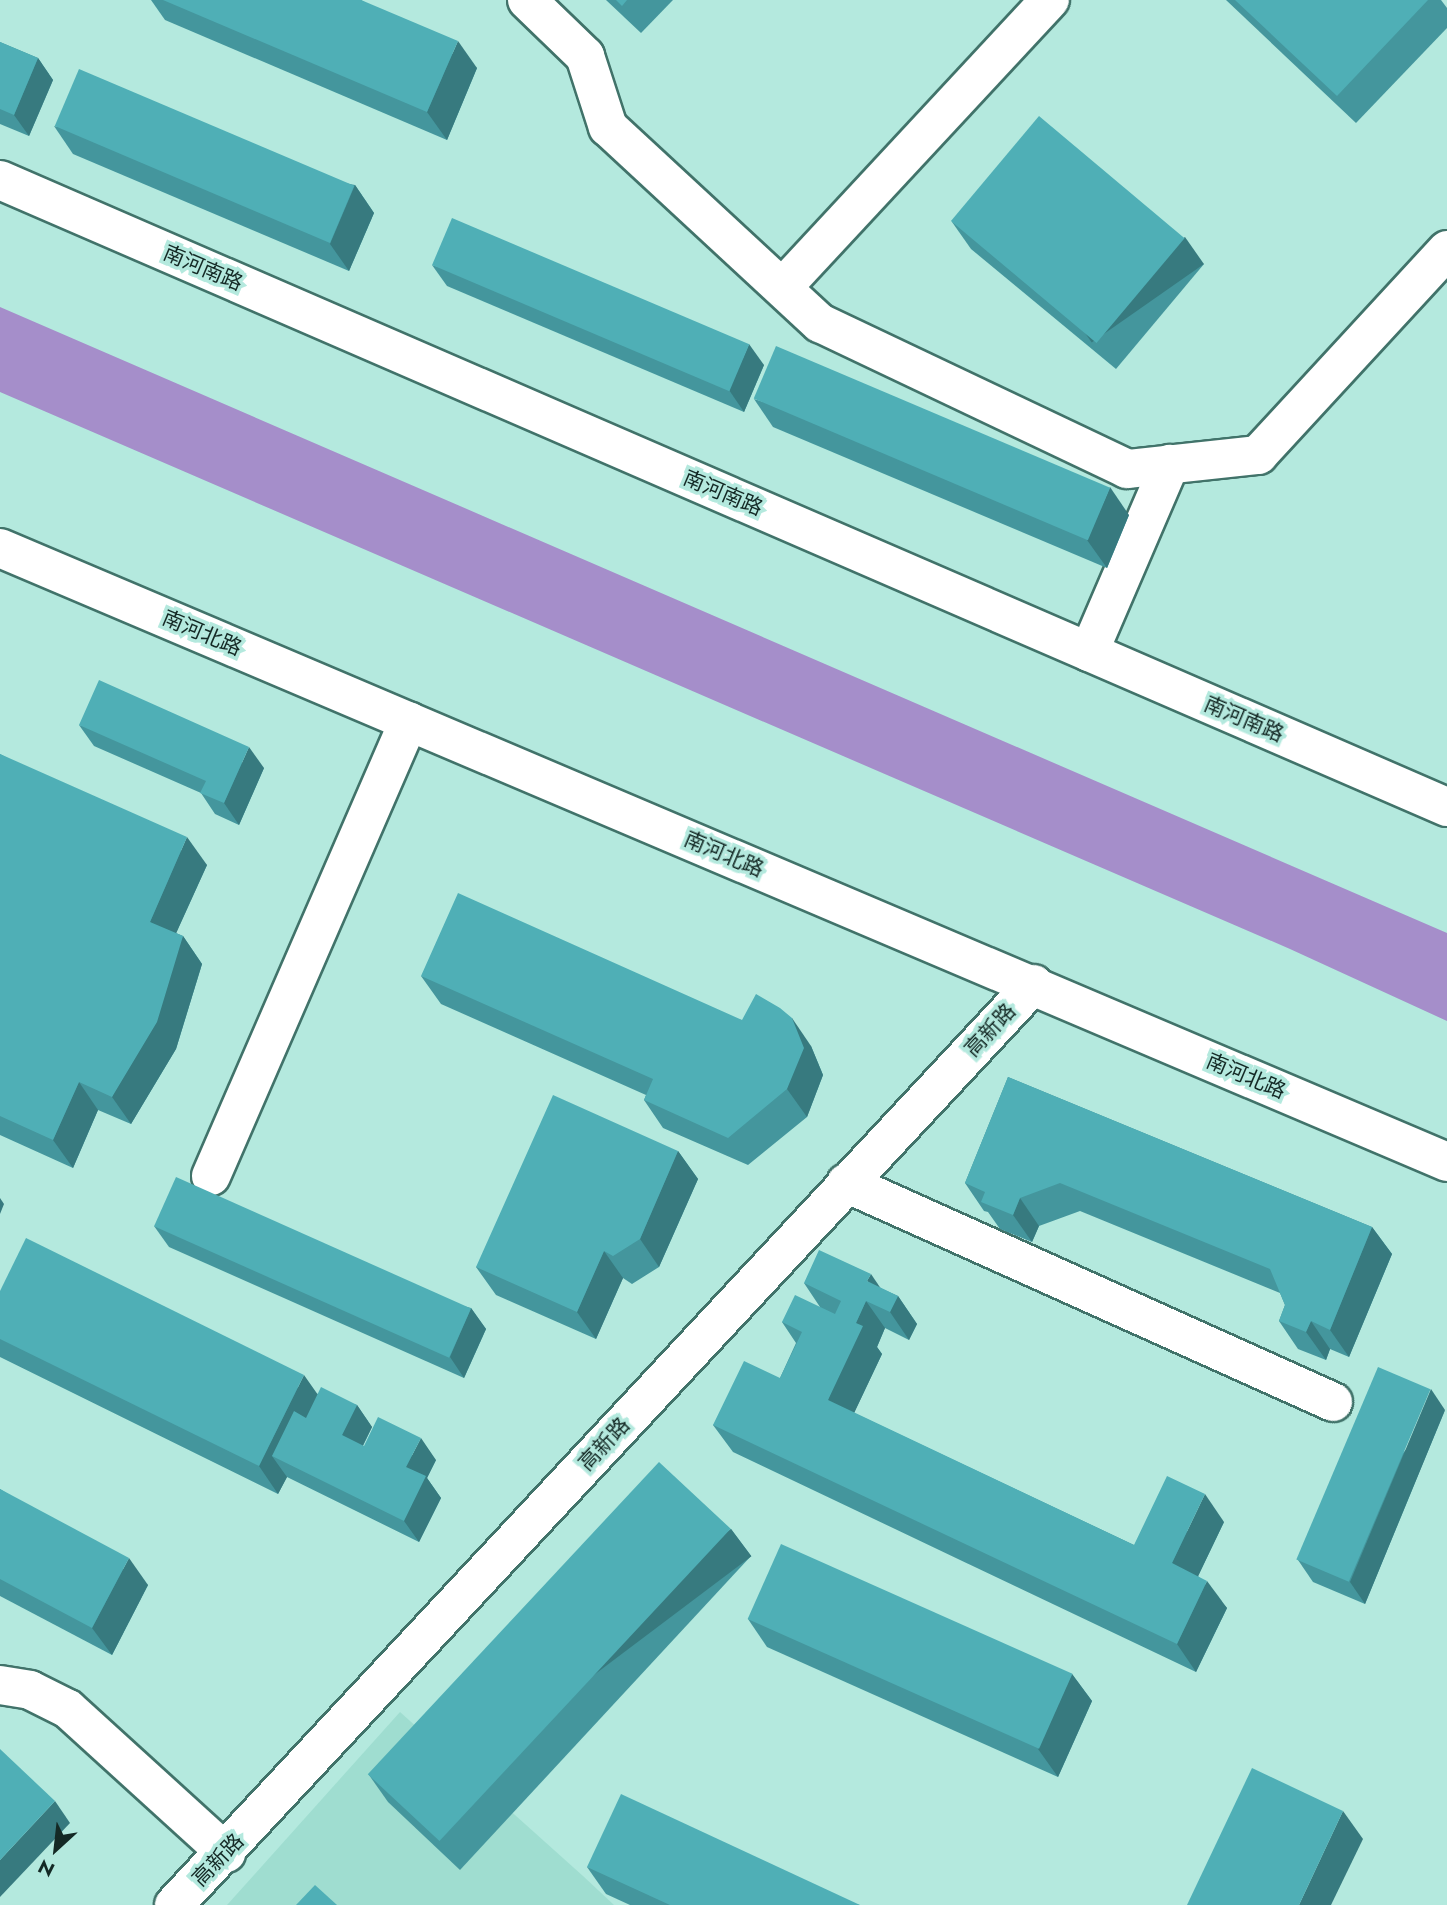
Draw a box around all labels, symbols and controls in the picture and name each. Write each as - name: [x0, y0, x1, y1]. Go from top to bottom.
- street label: 南河南路: [159, 240, 247, 296]
- street label: 南河南路: [679, 465, 767, 521]
- street label: 南河北路: [158, 605, 246, 661]
- street label: 南河南路: [1200, 691, 1288, 747]
- street label: 南河北路: [680, 826, 768, 882]
- street label: 高新路: [959, 998, 1021, 1062]
- street label: 南河北路: [1202, 1048, 1290, 1104]
- street label: 高新路: [573, 1412, 635, 1476]
- north arrow: [21, 1814, 91, 1884]
- street label: 高新路: [187, 1829, 249, 1891]
- text: N: [33, 1853, 59, 1884]

